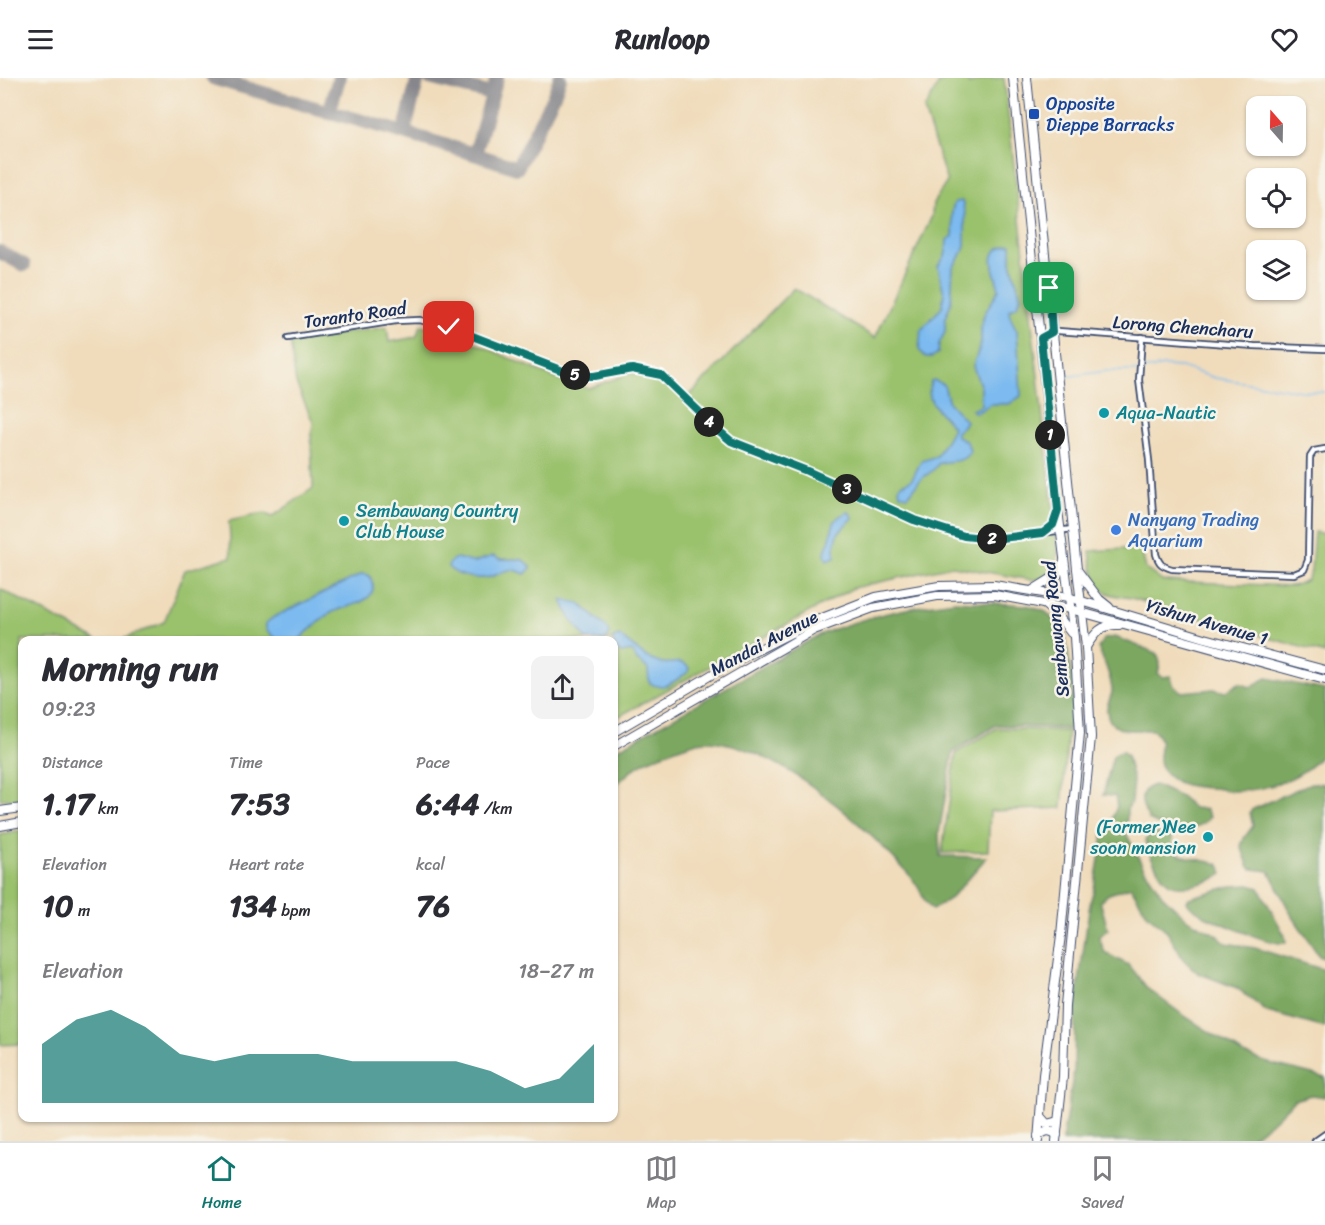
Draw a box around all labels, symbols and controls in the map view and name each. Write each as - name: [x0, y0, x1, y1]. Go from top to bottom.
- text: Runloop: [615, 15, 710, 63]
- icon: menu: [24, 23, 57, 56]
- icon: heart: [1268, 23, 1301, 56]
- place label: Opposite Dieppe Barracks: [1046, 88, 1175, 141]
- north arrow: [1246, 96, 1306, 156]
- map controls: [1246, 96, 1306, 300]
- marker: Opposite Dieppe Barracks: [1027, 107, 1041, 121]
- button: locate: [1246, 168, 1306, 228]
- button: layers: [1246, 240, 1306, 300]
- pin: [1023, 262, 1074, 313]
- icon: arrive: [1032, 271, 1065, 304]
- street label: Toranto Road: [302, 292, 410, 338]
- pin: [423, 301, 474, 352]
- street label: Lorong Chencharu: [1112, 306, 1255, 348]
- icon: check: [432, 310, 465, 343]
- pin: 5: [560, 360, 590, 390]
- text: 5: [570, 360, 580, 389]
- place label: Aqua-Nautic: [1115, 397, 1217, 429]
- marker: Aqua-Nautic: [1097, 406, 1111, 420]
- pin: 4: [694, 407, 724, 437]
- text: 4: [704, 407, 714, 436]
- pin: 1: [1035, 420, 1065, 450]
- text: 1: [1047, 420, 1053, 449]
- pin: 3: [832, 474, 862, 504]
- text: 3: [843, 474, 851, 503]
- place label: Sembawang Country Club House: [356, 495, 519, 548]
- place label: Nanyang Trading Aquarium: [1127, 504, 1259, 557]
- marker: Sembawang Country Club House: [337, 514, 351, 528]
- marker: Nanyang Trading Aquarium: [1109, 523, 1123, 537]
- pin: 2: [977, 524, 1007, 554]
- text: 2: [987, 524, 997, 553]
- street label: Sembawang Road: [1033, 558, 1079, 699]
- street label: Yishun Avenue 1: [1142, 589, 1272, 655]
- street label: Mandai Avenue: [704, 601, 824, 685]
- text: Morning run: [42, 640, 218, 698]
- button: share: [531, 656, 594, 719]
- text: 09:23: [42, 692, 95, 727]
- text: Distance: [42, 748, 103, 777]
- text: Time: [229, 748, 263, 777]
- text: Pace: [416, 748, 450, 777]
- text: 1.17: [42, 777, 94, 831]
- text: 7:53: [229, 777, 290, 831]
- text: 6:44: [416, 777, 480, 831]
- text: km: [94, 794, 119, 823]
- text: /km: [480, 794, 513, 823]
- place label: (Former)Nee soon mansion: [1089, 811, 1196, 864]
- marker: (Former)Nee soon mansion: [1201, 830, 1215, 844]
- text: Elevation: [42, 850, 107, 879]
- text: Heart rate: [229, 850, 304, 879]
- text: kcal: [416, 850, 445, 879]
- text: 10: [42, 879, 74, 933]
- text: 134: [229, 879, 277, 933]
- text: 76: [416, 879, 450, 933]
- text: m: [74, 896, 90, 925]
- text: bpm: [277, 896, 311, 925]
- text: Elevation: [42, 954, 123, 989]
- text: 18–27 m: [519, 954, 594, 989]
- tab: Home: [202, 1152, 242, 1217]
- tab: Map: [645, 1152, 678, 1217]
- tab: Saved: [1081, 1152, 1123, 1217]

